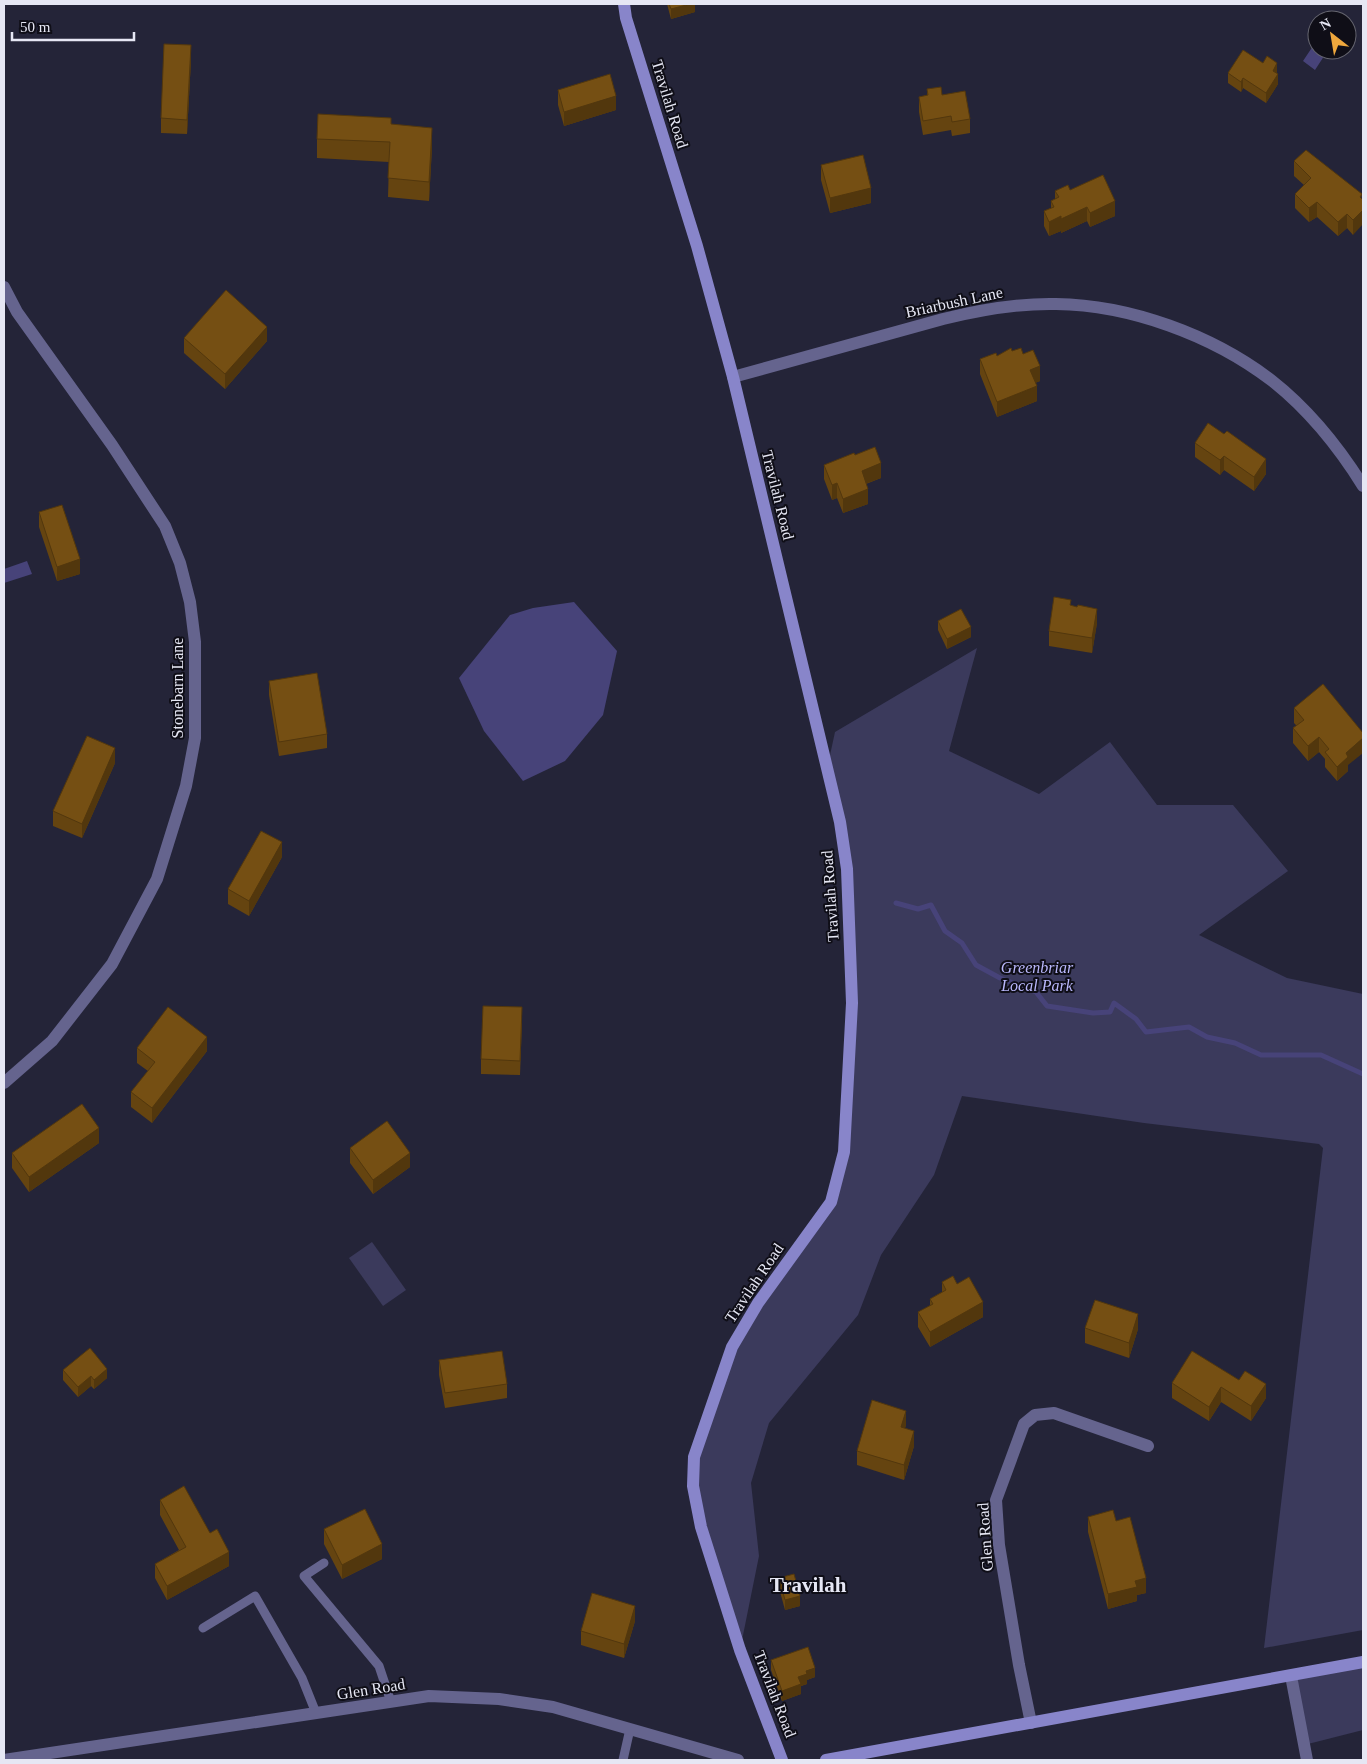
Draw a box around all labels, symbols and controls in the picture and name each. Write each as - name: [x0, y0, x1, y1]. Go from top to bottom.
- scale bar: [12, 10, 135, 42]
- north arrow: [1307, 10, 1357, 60]
- text: N: [1317, 15, 1334, 33]
- text: 50 m: [20, 19, 51, 35]
- street label: Travilah Road: [649, 58, 691, 150]
- street label: Briarbush Lane: [904, 283, 1004, 321]
- street label: Travilah Road: [759, 449, 797, 541]
- street label: Stonebarn Lane: [169, 638, 186, 738]
- street label: Travilah Road: [818, 850, 842, 942]
- park label: Greenbriar Local Park: [1000, 959, 1074, 994]
- street label: Travilah Road: [721, 1240, 787, 1326]
- street label: Glen Road: [974, 1502, 996, 1572]
- district label: Travilah: [770, 1573, 847, 1597]
- street label: Travilah Road: [751, 1648, 799, 1740]
- street label: Glen Road: [336, 1675, 406, 1703]

